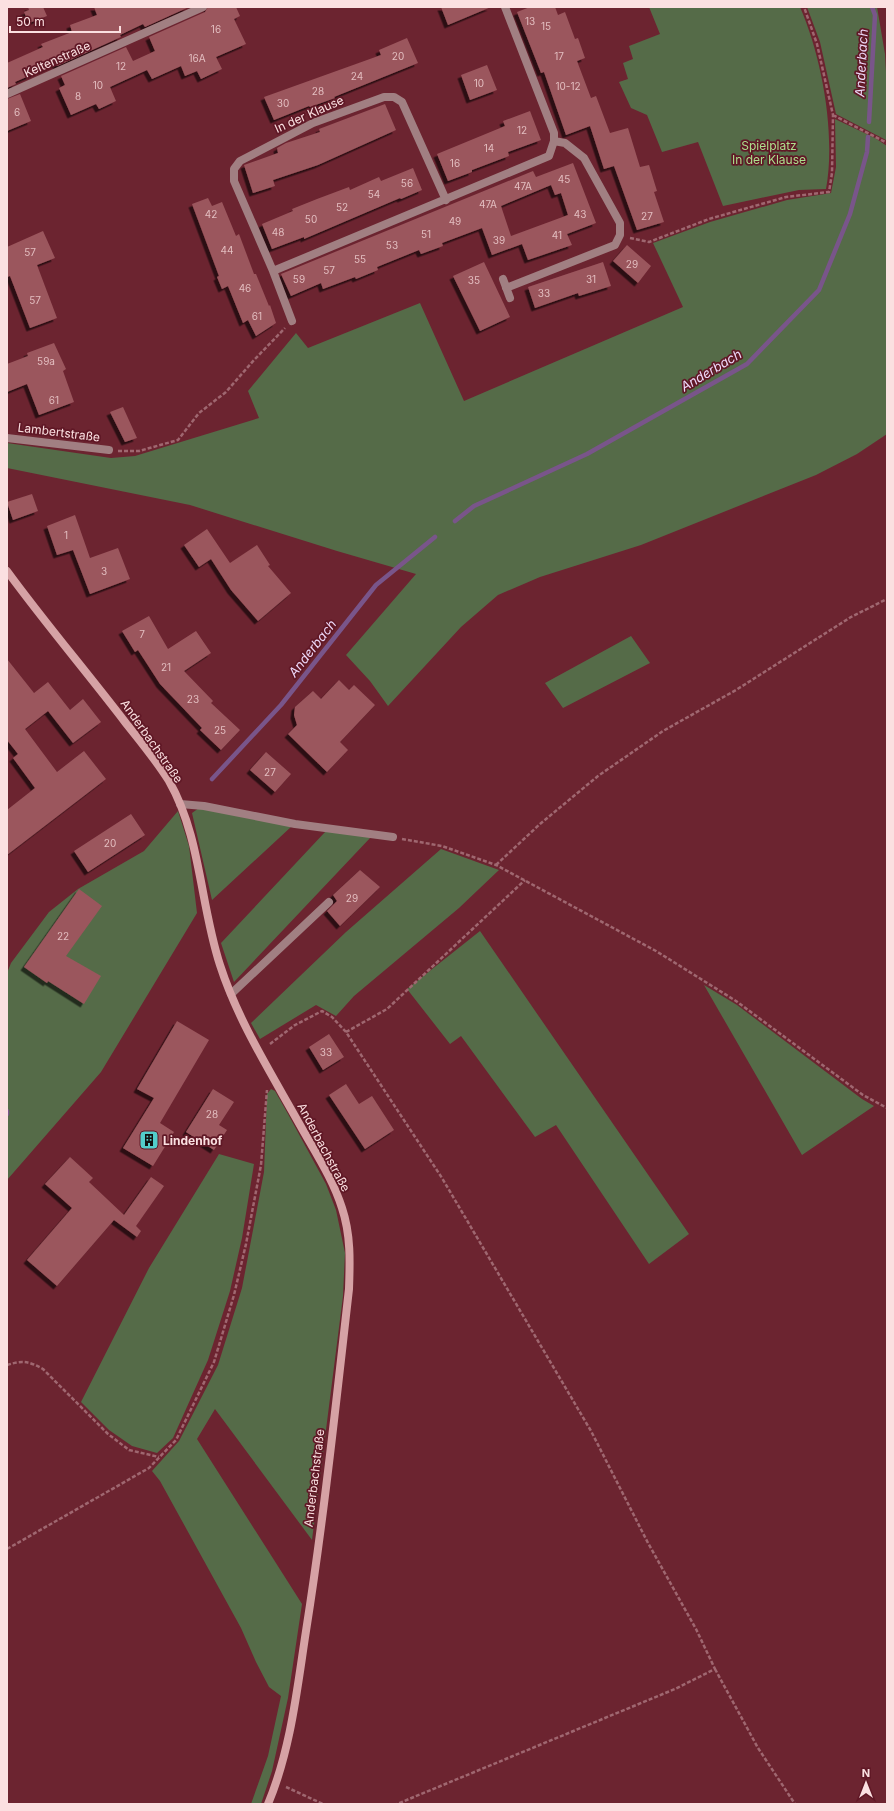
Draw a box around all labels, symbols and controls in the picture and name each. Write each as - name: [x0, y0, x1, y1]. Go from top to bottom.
- scale bar: [10, 8, 120, 34]
- text: 50 m: [16, 14, 45, 29]
- house number: 13: [525, 15, 535, 27]
- house number: 15: [541, 20, 551, 32]
- house number: 16: [211, 23, 221, 35]
- water label: Anderbach: [851, 28, 871, 99]
- street label: Keltenstraße: [21, 38, 93, 80]
- house number: 20: [392, 50, 404, 62]
- house number: 17: [554, 50, 564, 62]
- house number: 16A: [188, 52, 206, 64]
- house number: 12: [116, 60, 126, 72]
- house number: 24: [351, 70, 363, 82]
- house number: 10: [474, 77, 484, 89]
- house number: 10: [93, 79, 103, 91]
- house number: 10-12: [555, 80, 581, 92]
- house number: 28: [312, 85, 324, 97]
- house number: 8: [75, 90, 81, 102]
- street label: In der Klause: [272, 92, 346, 136]
- house number: 30: [277, 97, 289, 109]
- house number: 6: [14, 106, 20, 118]
- house number: 12: [517, 124, 527, 136]
- park label: Spielplatz In der Klause: [732, 138, 806, 167]
- house number: 14: [484, 142, 494, 154]
- house number: 16: [450, 157, 460, 169]
- house number: 45: [558, 173, 570, 185]
- house number: 56: [401, 177, 413, 189]
- house number: 47A: [514, 180, 532, 192]
- house number: 54: [368, 188, 380, 200]
- house number: 47A: [479, 198, 497, 210]
- house number: 52: [336, 201, 348, 213]
- house number: 42: [205, 208, 217, 220]
- house number: 43: [574, 208, 586, 220]
- house number: 27: [641, 210, 653, 222]
- house number: 50: [305, 213, 317, 225]
- house number: 49: [449, 215, 461, 227]
- house number: 48: [272, 226, 284, 238]
- house number: 51: [421, 228, 431, 240]
- house number: 41: [552, 229, 562, 241]
- house number: 39: [493, 234, 505, 246]
- house number: 53: [386, 239, 398, 251]
- house number: 44: [221, 244, 233, 256]
- house number: 57: [24, 246, 36, 258]
- house number: 55: [354, 253, 366, 265]
- house number: 29: [626, 258, 638, 270]
- house number: 57: [323, 264, 335, 276]
- house number: 59: [293, 273, 305, 285]
- house number: 31: [586, 273, 596, 285]
- house number: 35: [468, 274, 480, 286]
- house number: 46: [239, 282, 251, 294]
- house number: 33: [538, 287, 550, 299]
- house number: 57: [29, 294, 41, 306]
- house number: 61: [252, 310, 262, 322]
- water label: Anderbach: [677, 345, 745, 395]
- house number: 59a: [37, 355, 55, 367]
- house number: 61: [49, 394, 59, 406]
- street label: Lambertstraße: [17, 420, 101, 444]
- house number: 1: [64, 529, 68, 541]
- house number: 3: [101, 565, 107, 577]
- water label: Anderbach: [284, 616, 340, 681]
- house number: 7: [139, 628, 145, 640]
- house number: 21: [161, 661, 171, 673]
- house number: 23: [187, 693, 199, 705]
- street label: Anderbachstraße: [118, 696, 186, 786]
- house number: 25: [214, 724, 226, 736]
- house number: 27: [264, 766, 276, 778]
- house number: 20: [104, 837, 116, 849]
- house number: 29: [346, 892, 358, 904]
- house number: 22: [57, 930, 69, 942]
- house number: 33: [320, 1046, 332, 1058]
- street label: Anderbachstraße: [294, 1100, 354, 1194]
- house number: 28: [206, 1108, 218, 1120]
- building icon: Lindenhof: [138, 1129, 160, 1151]
- place label: Lindenhof: [163, 1133, 223, 1148]
- street label: Anderbachstraße: [301, 1428, 327, 1528]
- north arrow: [846, 1763, 886, 1803]
- text: N: [862, 1766, 870, 1780]

